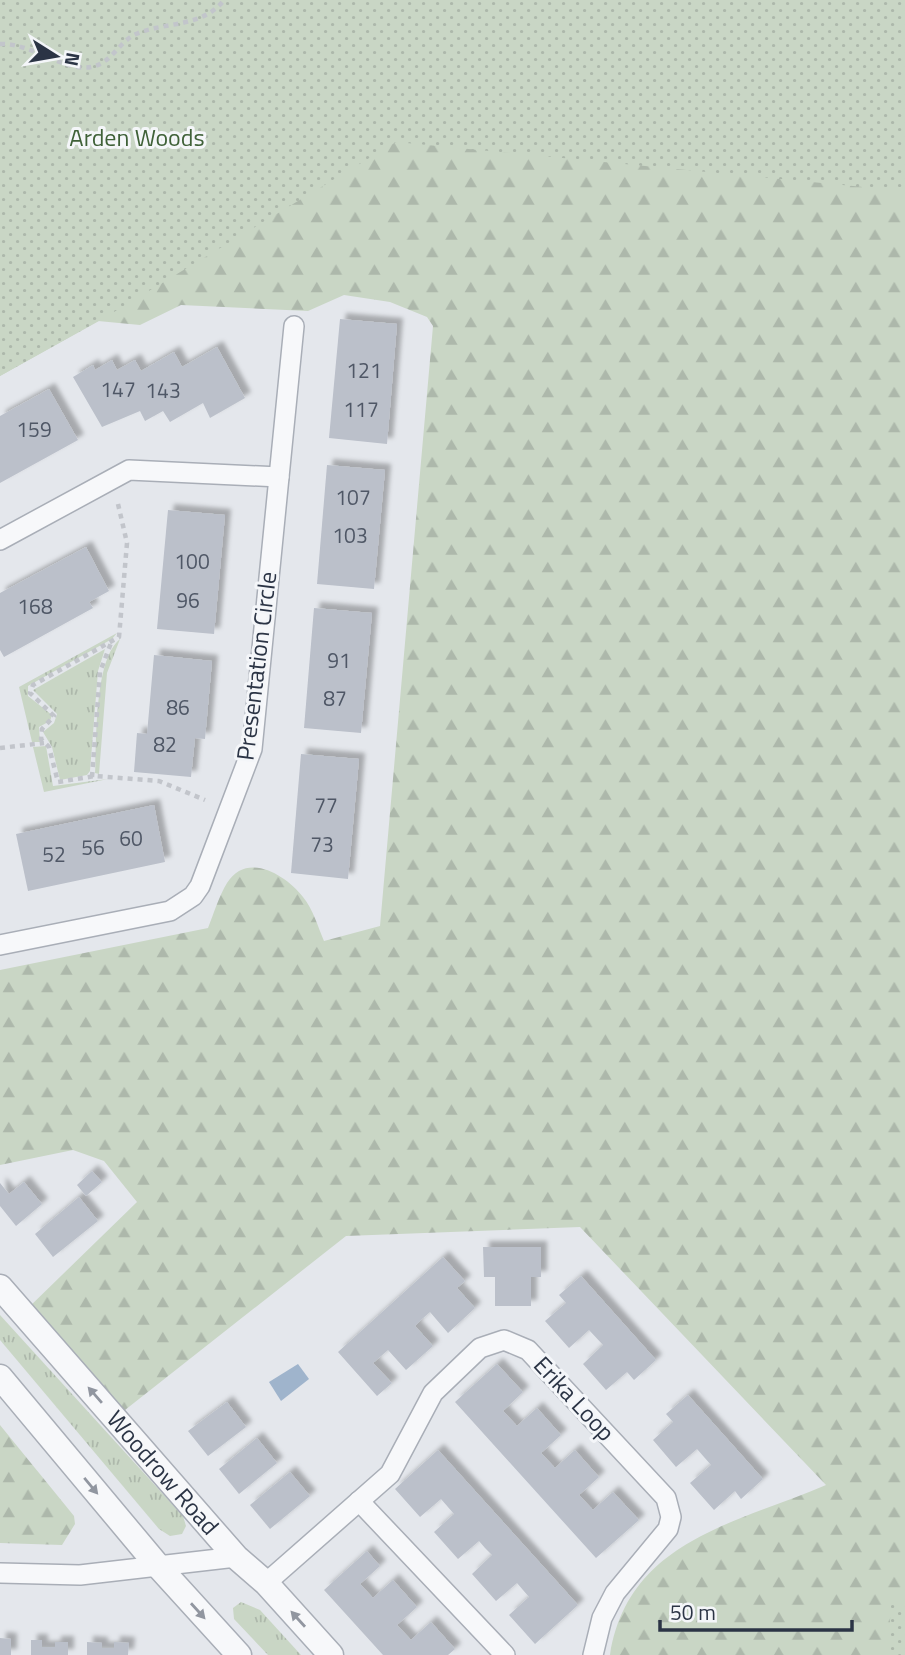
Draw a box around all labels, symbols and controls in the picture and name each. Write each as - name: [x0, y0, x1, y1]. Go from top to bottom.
- north arrow: [21, 21, 91, 91]
- text: N: [58, 50, 89, 69]
- park label: Arden Woods: [69, 119, 205, 155]
- house number: 121: [346, 354, 382, 386]
- house number: 147: [100, 373, 136, 405]
- house number: 143: [145, 374, 181, 406]
- house number: 117: [343, 393, 379, 425]
- house number: 159: [16, 413, 52, 445]
- house number: 107: [335, 481, 371, 513]
- house number: 103: [332, 519, 368, 551]
- house number: 100: [174, 545, 210, 577]
- street label: Presentation Circle: [227, 569, 285, 762]
- house number: 96: [176, 584, 200, 616]
- house number: 168: [17, 590, 53, 622]
- house number: 91: [327, 644, 351, 676]
- house number: 87: [323, 682, 347, 714]
- house number: 86: [166, 691, 190, 723]
- house number: 82: [153, 728, 177, 760]
- house number: 77: [314, 789, 338, 821]
- house number: 60: [119, 822, 143, 854]
- house number: 73: [310, 828, 334, 860]
- house number: 56: [81, 831, 105, 863]
- house number: 52: [42, 838, 66, 870]
- street label: Erika Loop: [526, 1348, 624, 1449]
- one-way arrow: [87, 1386, 103, 1404]
- street label: Woodrow Road: [99, 1402, 228, 1543]
- one-way arrow: [83, 1478, 98, 1495]
- scale bar: [660, 1588, 852, 1632]
- text: 50 m: [670, 1596, 716, 1628]
- one-way arrow: [190, 1602, 206, 1619]
- one-way arrow: [291, 1611, 307, 1628]

